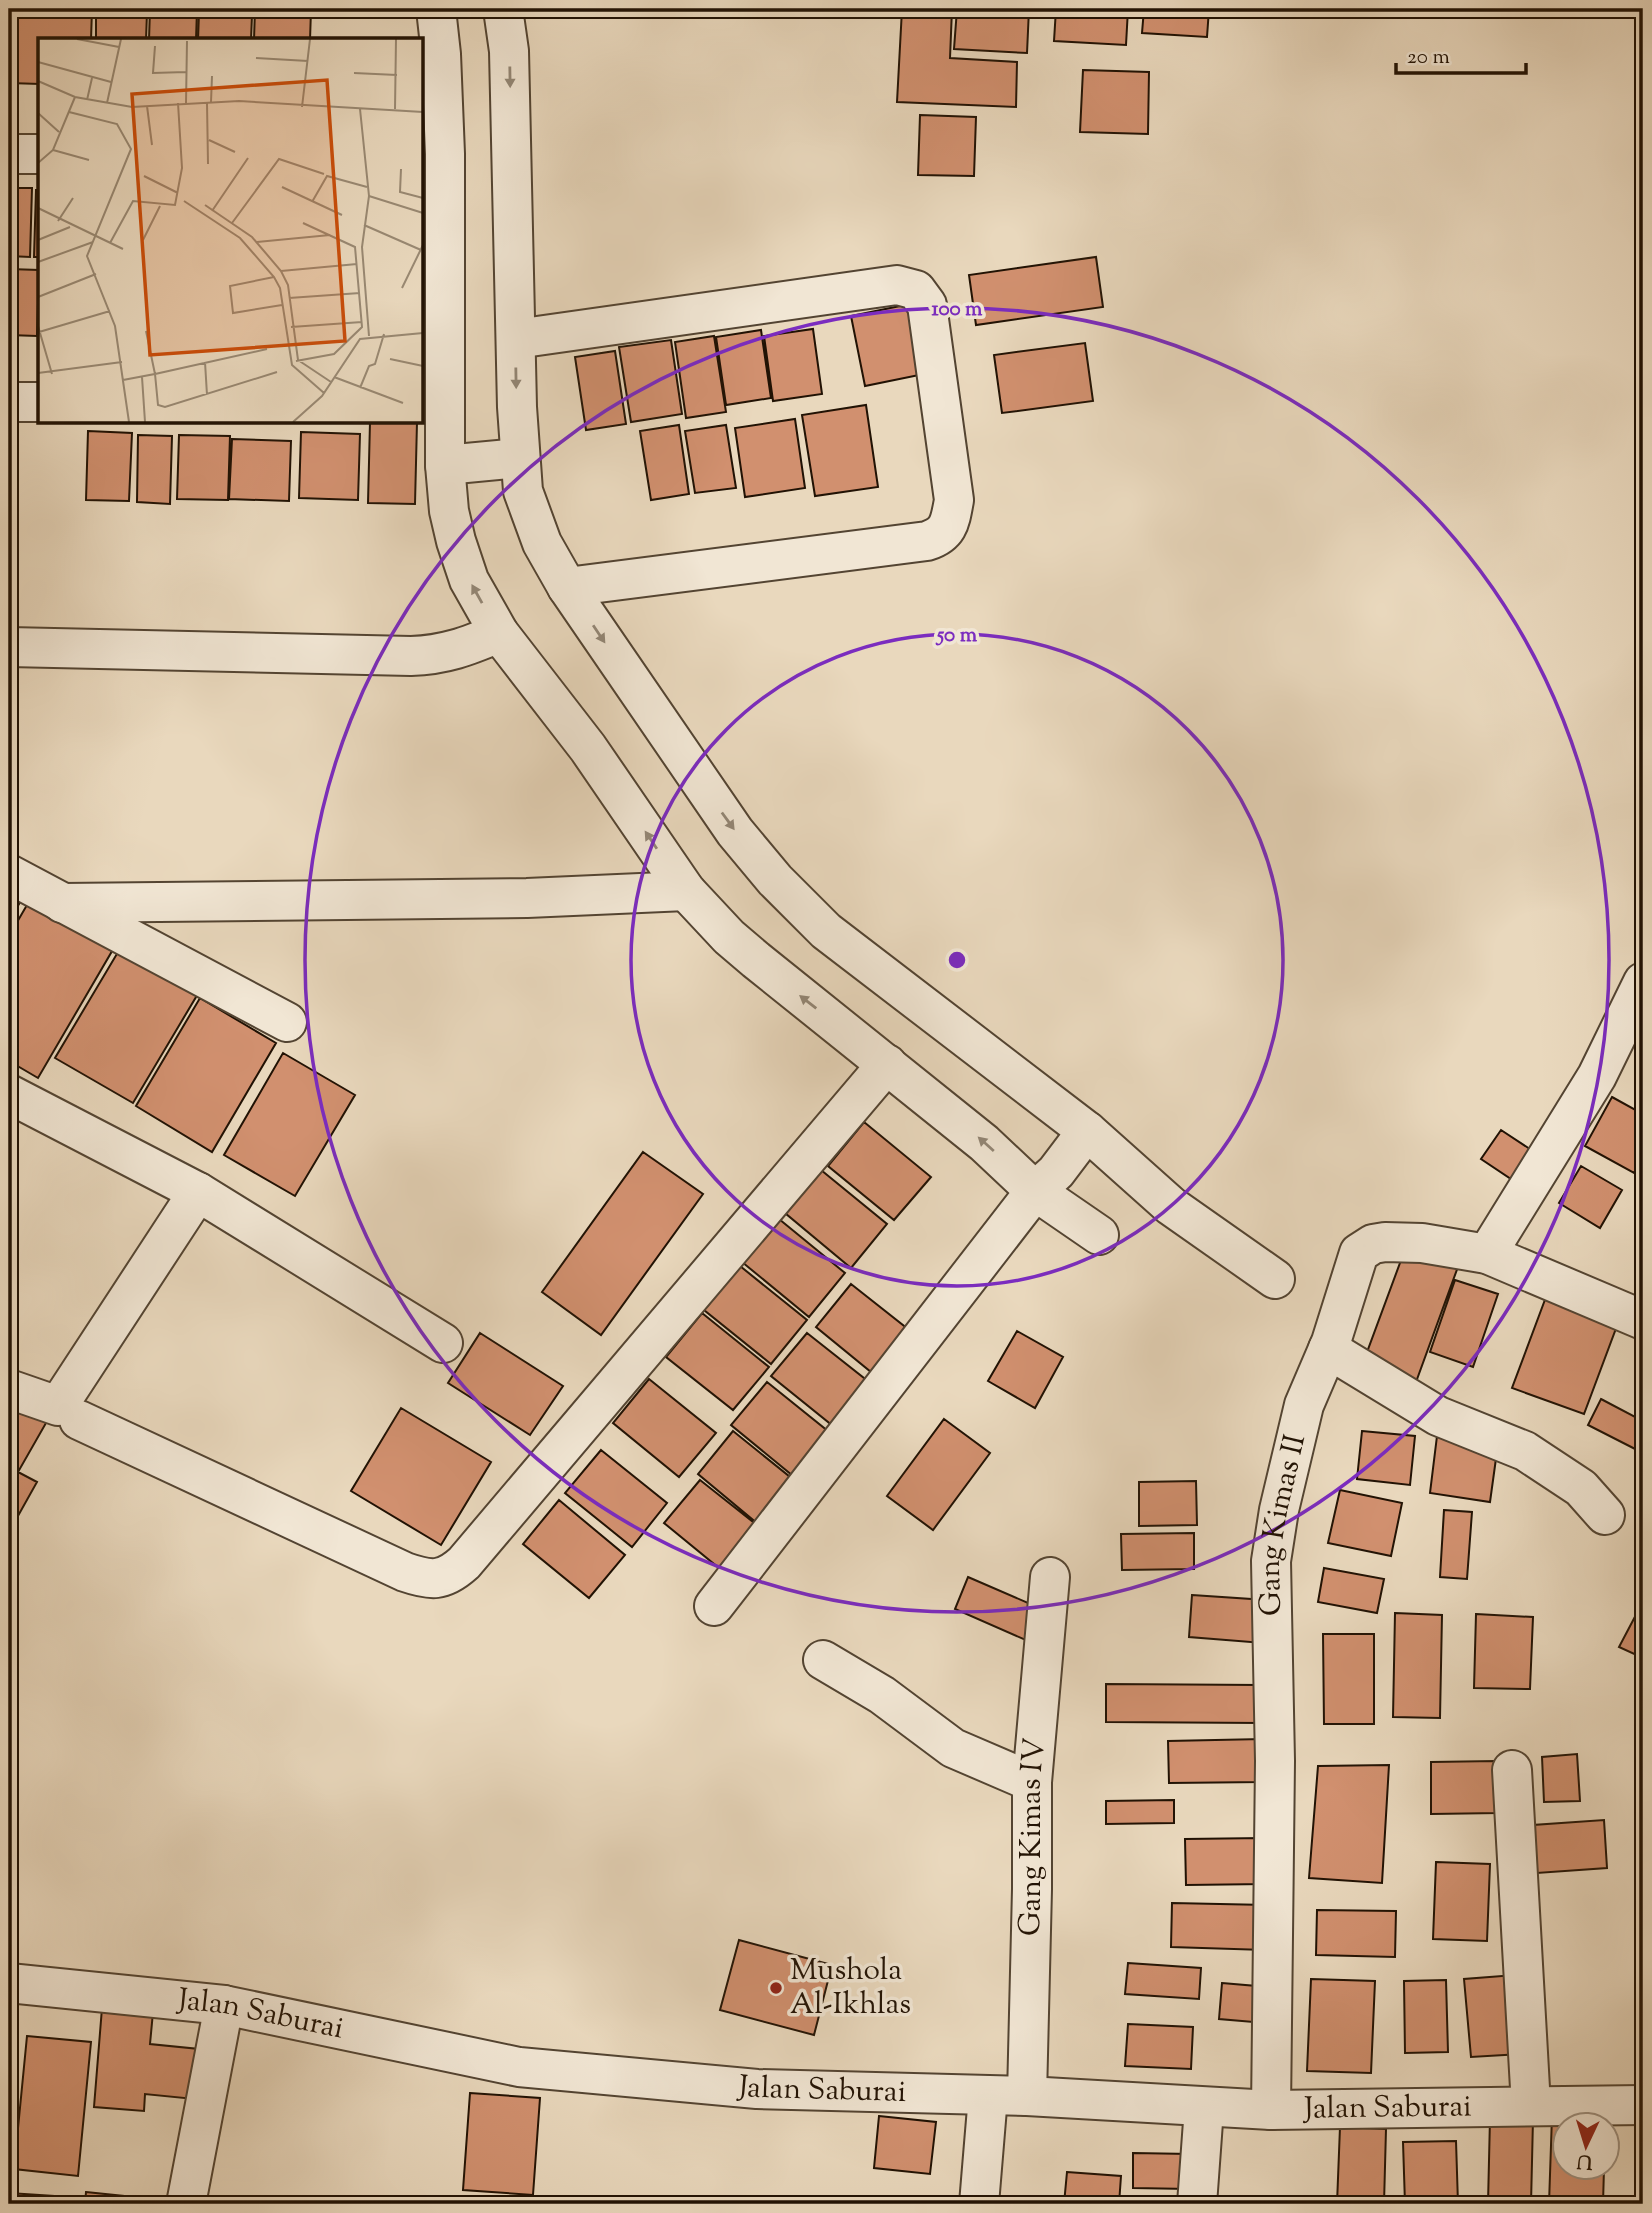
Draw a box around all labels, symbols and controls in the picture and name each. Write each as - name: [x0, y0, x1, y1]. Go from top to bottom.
- scale bar: [1396, 32, 1526, 76]
- inset map: [38, 38, 424, 424]
- text: 20 m: [1407, 43, 1450, 73]
- one-way arrow: [504, 66, 515, 88]
- text: 100 m: [932, 295, 983, 325]
- one-way arrow: [511, 367, 522, 389]
- one-way arrow: [471, 585, 483, 604]
- text: 50 m: [935, 621, 978, 651]
- one-way arrow: [592, 625, 606, 643]
- one-way arrow: [720, 812, 734, 830]
- one-way arrow: [644, 830, 657, 850]
- centre of rings: [945, 948, 969, 972]
- one-way arrow: [799, 995, 817, 1010]
- one-way arrow: [977, 1137, 994, 1152]
- street label: Gang Kimas II: [1249, 1430, 1318, 1616]
- street label: Gang Kimas IV: [1009, 1736, 1057, 1937]
- place label: Mushola Al-Ikhlas: [790, 1950, 911, 2027]
- street label: Jalan Saburai: [174, 1979, 348, 2051]
- marker: Mushola Al-Ikhlas: [768, 1980, 784, 1996]
- street label: Jalan Saburai: [735, 2066, 907, 2114]
- street label: Jalan Saburai: [1302, 2086, 1472, 2131]
- north arrow: [1550, 2112, 1620, 2182]
- text: U: [1576, 2146, 1594, 2174]

